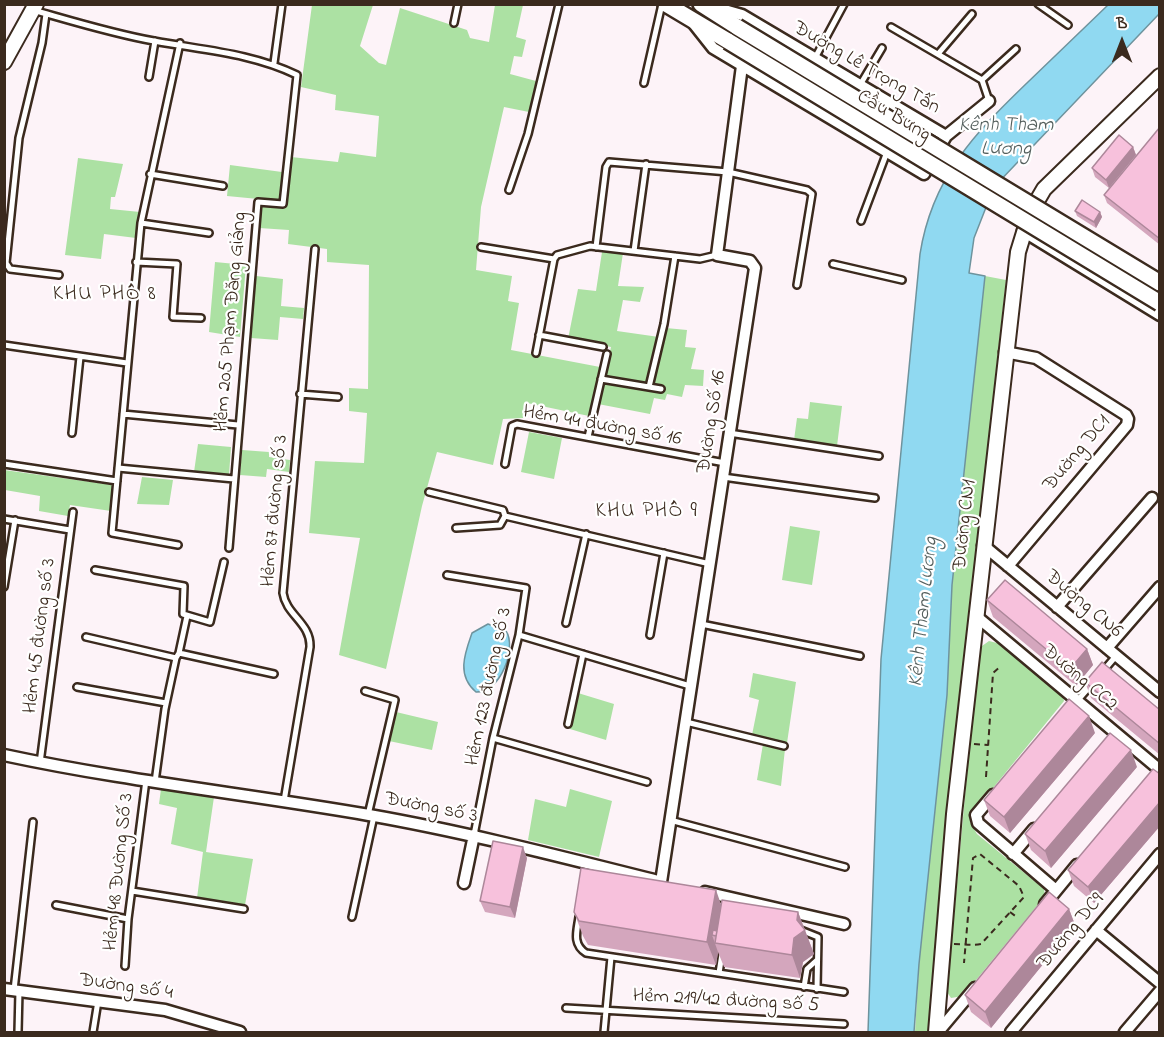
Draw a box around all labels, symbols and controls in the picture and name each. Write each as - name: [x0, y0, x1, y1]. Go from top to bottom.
- north arrow: [1092, 12, 1152, 72]
- text: B: [1117, 12, 1127, 36]
- street label: Đường Lê Trọng Tấn: [788, 17, 944, 121]
- street label: Cầu Bưng: [852, 86, 934, 148]
- water label: Kênh Tham Lương: [959, 114, 1053, 164]
- street label: Hẻm 205 Phạm Đăng Giảng: [210, 211, 254, 433]
- district label: KHU PHỐ 8: [53, 283, 157, 309]
- street label: Đường Số 16: [693, 369, 733, 475]
- street label: Hẻm 44 đường số 16: [521, 401, 683, 453]
- street label: Đường DC1: [1039, 411, 1117, 497]
- street label: Hẻm 87 đường số 3: [257, 434, 295, 588]
- street label: Đường CN1: [949, 478, 983, 572]
- district label: KHU PHỐ 9: [596, 500, 698, 526]
- water label: Kênh Tham Lương: [905, 536, 945, 688]
- street label: Hẻm 45 đường số 3: [20, 557, 62, 715]
- street label: Đường CN6: [1039, 566, 1127, 644]
- street label: Hẻm 123 đường số 3: [461, 606, 519, 768]
- street label: Đường CC2: [1036, 640, 1122, 718]
- street label: Đường số 3: [382, 788, 480, 830]
- street label: Hẻm 48 Đường Số 3: [100, 792, 140, 952]
- street label: Đường DC9: [1033, 889, 1111, 975]
- street label: Đường số 4: [78, 970, 174, 1006]
- street label: Hẻm 219/42 đường số 5: [632, 985, 820, 1019]

